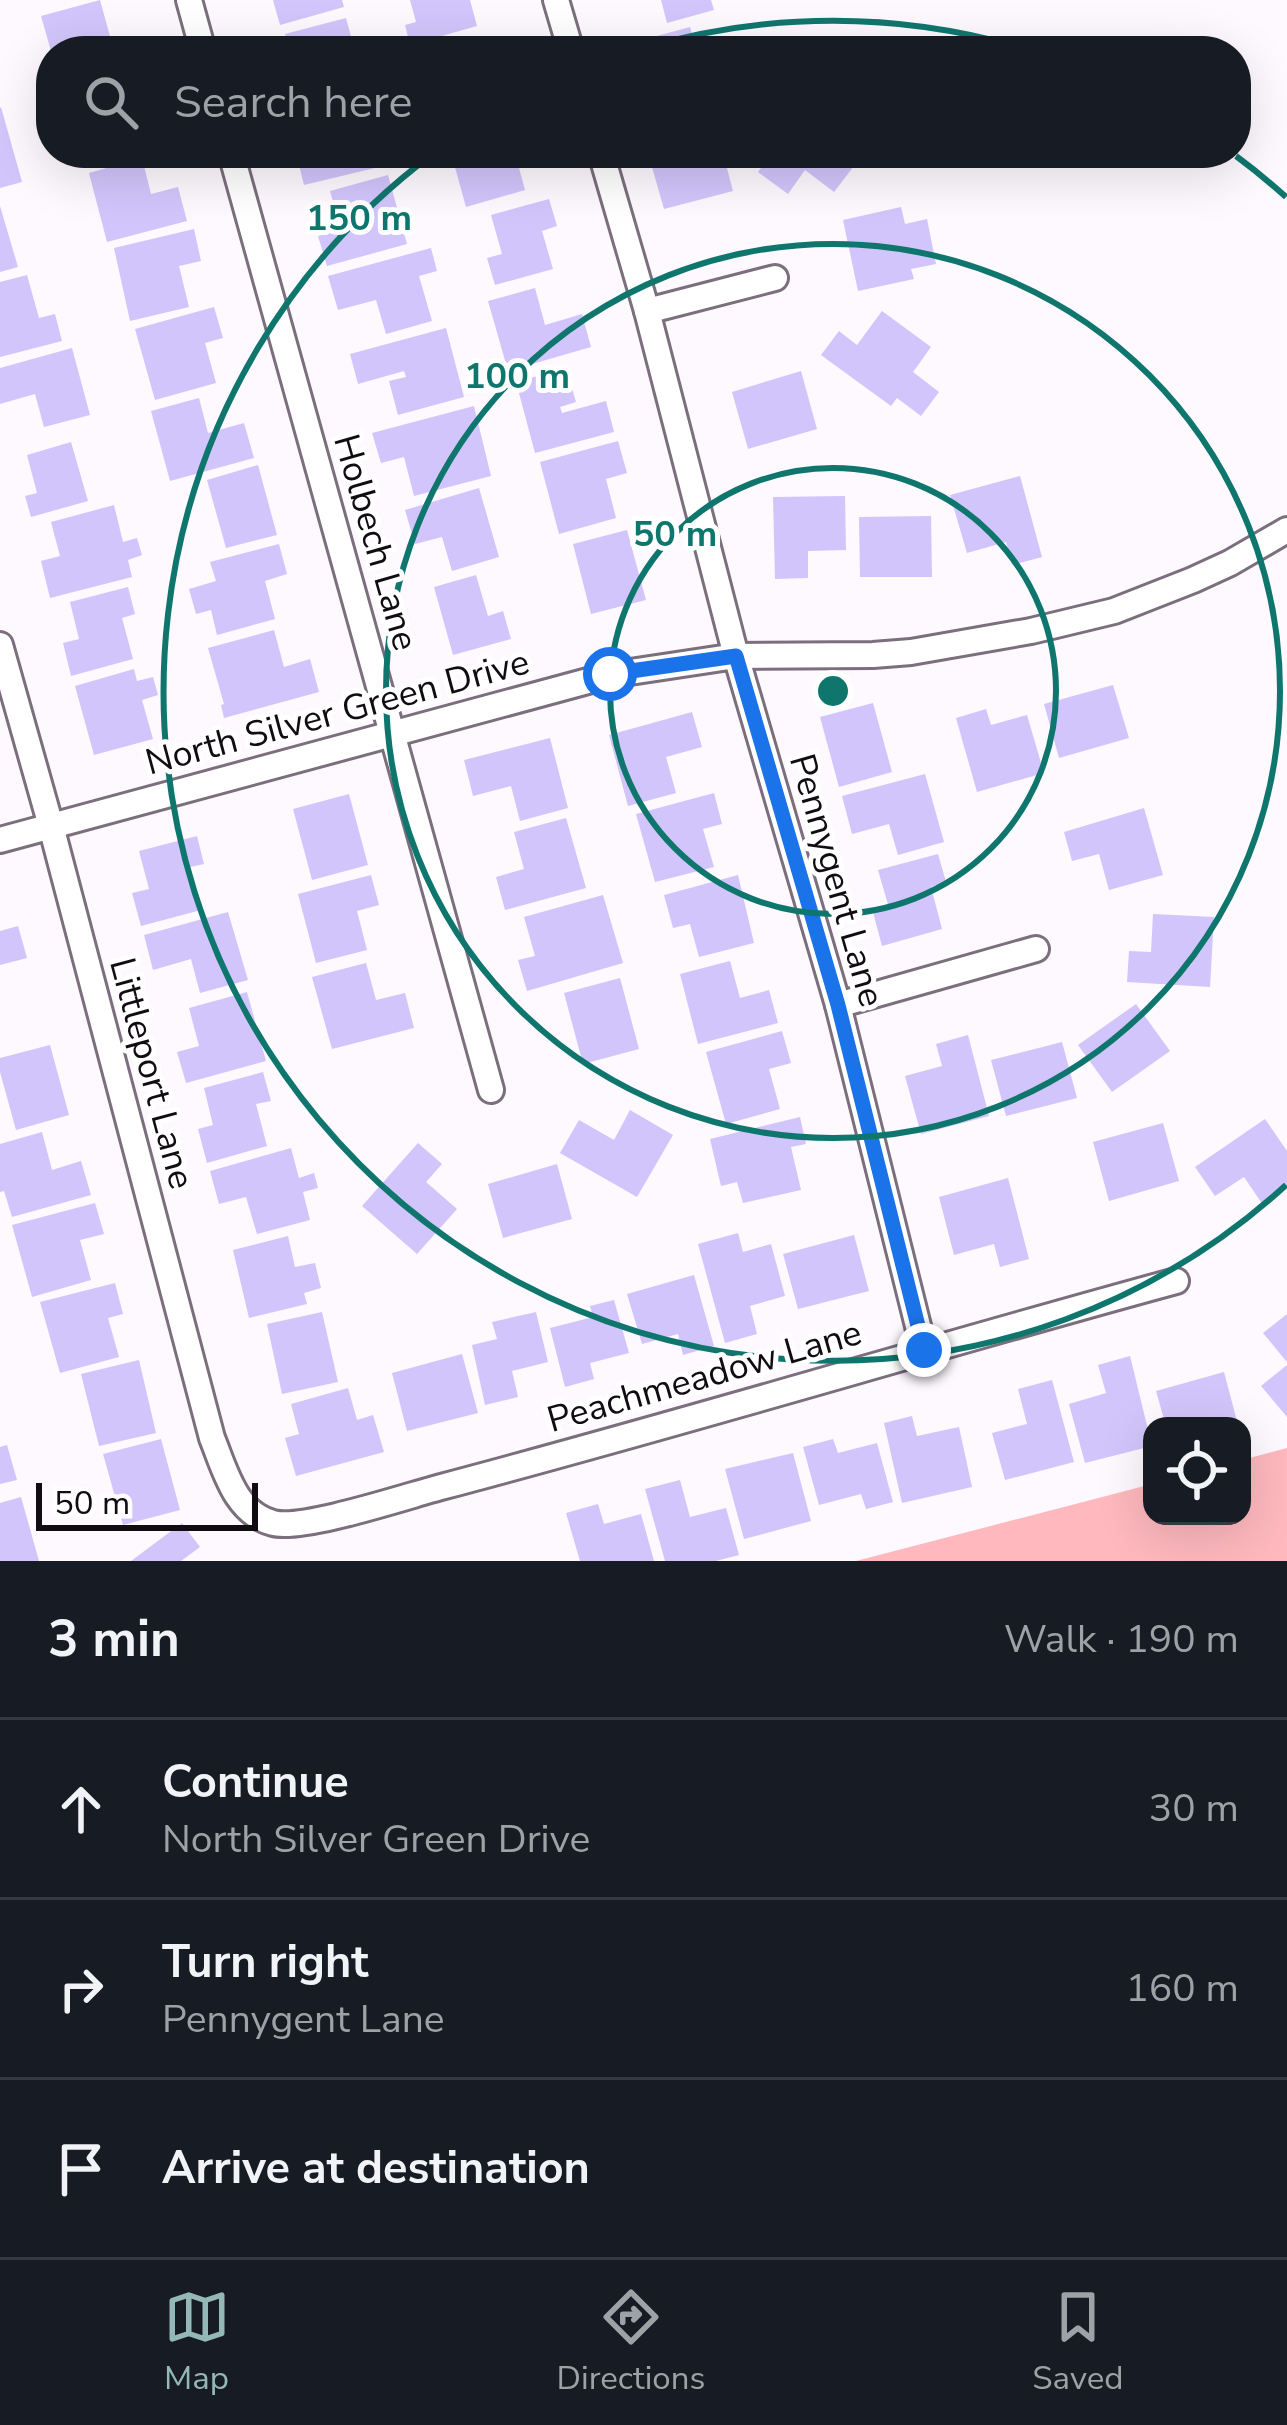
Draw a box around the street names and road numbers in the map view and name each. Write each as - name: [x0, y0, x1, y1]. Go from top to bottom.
- street label: Holbech Lane: [321, 429, 430, 656]
- street label: North Silver Green Drive: [140, 638, 535, 787]
- street label: Pennygent Lane: [777, 748, 896, 1013]
- street label: Littleport Lane: [97, 952, 206, 1194]
- street label: Peachmeadow Lane: [542, 1308, 867, 1445]

